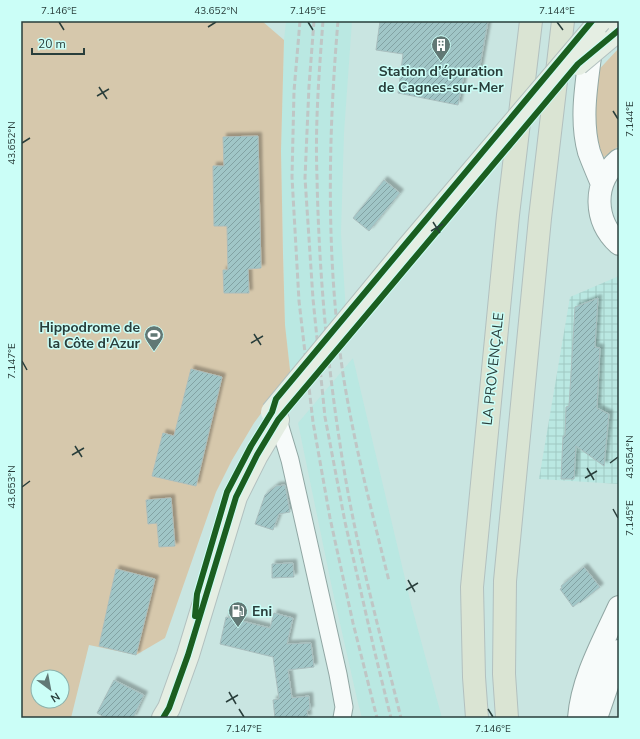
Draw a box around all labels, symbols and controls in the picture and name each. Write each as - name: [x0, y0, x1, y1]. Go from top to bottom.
- text: 7.146°E: [41, 4, 77, 18]
- text: 43.652°N: [194, 4, 238, 18]
- text: 7.145°E: [290, 4, 326, 18]
- text: 7.144°E: [539, 4, 575, 18]
- scale bar: [32, 30, 84, 56]
- building icon: Station d’épuration de Cagnes-sur-Mer: [430, 34, 452, 62]
- text: 20 m: [38, 36, 66, 52]
- place label: Station d’épuration de Cagnes-sur-Mer: [378, 62, 504, 97]
- text: 7.144°E: [623, 101, 637, 137]
- text: 43.652°N: [5, 121, 19, 165]
- street label: LA PROVENÇALE: [478, 312, 508, 426]
- place label: Hippodrome de la Côte d'Azur: [39, 318, 141, 353]
- sports icon: Hippodrome de la Côte d'Azur: [143, 324, 165, 352]
- text: 7.147°E: [5, 343, 19, 379]
- text: 43.654°N: [623, 435, 637, 479]
- text: 43.653°N: [5, 465, 19, 509]
- text: 7.145°E: [623, 500, 637, 536]
- fuel station icon: Eni: [227, 600, 249, 628]
- place label: Eni: [252, 602, 272, 621]
- north arrow: [30, 669, 70, 709]
- text: N: [48, 689, 63, 706]
- text: 7.147°E: [226, 722, 262, 736]
- text: 7.146°E: [475, 722, 511, 736]

